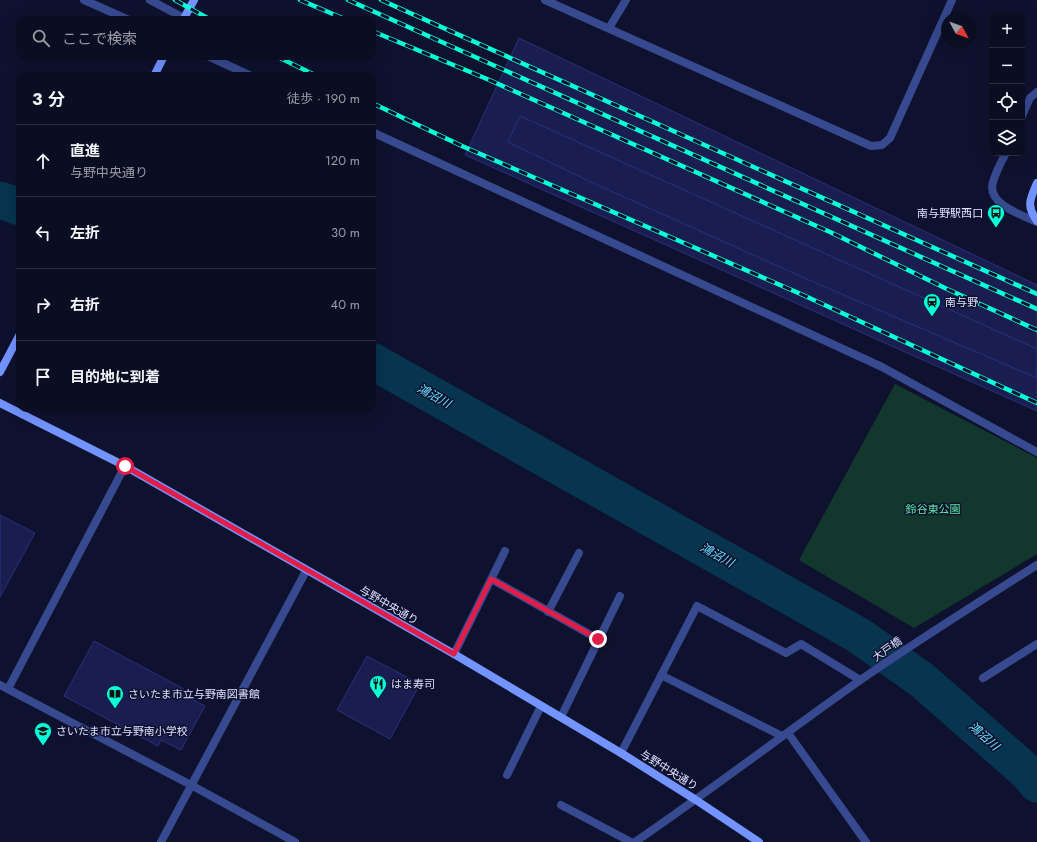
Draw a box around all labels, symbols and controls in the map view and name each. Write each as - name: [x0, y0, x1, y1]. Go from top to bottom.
- north arrow: [941, 12, 977, 48]
- map controls: [989, 12, 1025, 156]
- button: +: [989, 12, 1025, 48]
- search box: [16, 16, 376, 60]
- icon: search: [30, 27, 52, 49]
- text: ここで検索: [62, 28, 137, 50]
- button: −: [989, 48, 1025, 84]
- button: locate: [989, 84, 1025, 120]
- text: 3 分: [32, 87, 65, 111]
- text: 徒歩 · 190 m: [287, 89, 360, 108]
- button: layers: [989, 120, 1025, 156]
- text: 直進: [70, 140, 100, 162]
- icon: ahead: [32, 150, 54, 172]
- text: 120 m: [325, 151, 360, 170]
- text: 与野中央通り: [70, 163, 148, 182]
- bus stop icon: 南与野駅西口: [986, 203, 1006, 228]
- place label: 南与野駅西口: [917, 205, 983, 221]
- icon: left: [32, 222, 54, 244]
- text: 左折: [70, 222, 100, 244]
- text: 30 m: [331, 223, 360, 242]
- station icon: 南与野: [922, 292, 942, 317]
- icon: right: [32, 294, 54, 316]
- text: 右折: [70, 294, 100, 316]
- place label: 南与野: [945, 294, 978, 310]
- text: 40 m: [331, 295, 360, 314]
- icon: arrive: [32, 366, 54, 388]
- text: 目的地に到着: [70, 366, 160, 388]
- water label: 鴻沼川: [414, 379, 456, 414]
- route start: [116, 457, 134, 475]
- park label: 鈴谷東公園: [906, 501, 961, 517]
- water label: 鴻沼川: [697, 538, 739, 573]
- street label: 与野中央通り: [356, 582, 422, 628]
- route end: [589, 630, 607, 648]
- street label: 大戸橋: [869, 633, 905, 665]
- restaurant icon: はま寿司: [368, 674, 388, 699]
- place label: はま寿司: [391, 676, 435, 692]
- library icon: さいたま市立与野南図書館: [105, 684, 125, 709]
- place label: さいたま市立与野南図書館: [128, 686, 260, 702]
- water label: 鴻沼川: [965, 717, 1005, 756]
- school or university icon: さいたま市立与野南小学校: [33, 721, 53, 746]
- place label: さいたま市立与野南小学校: [56, 723, 188, 739]
- street label: 与野中央通り: [637, 746, 701, 794]

